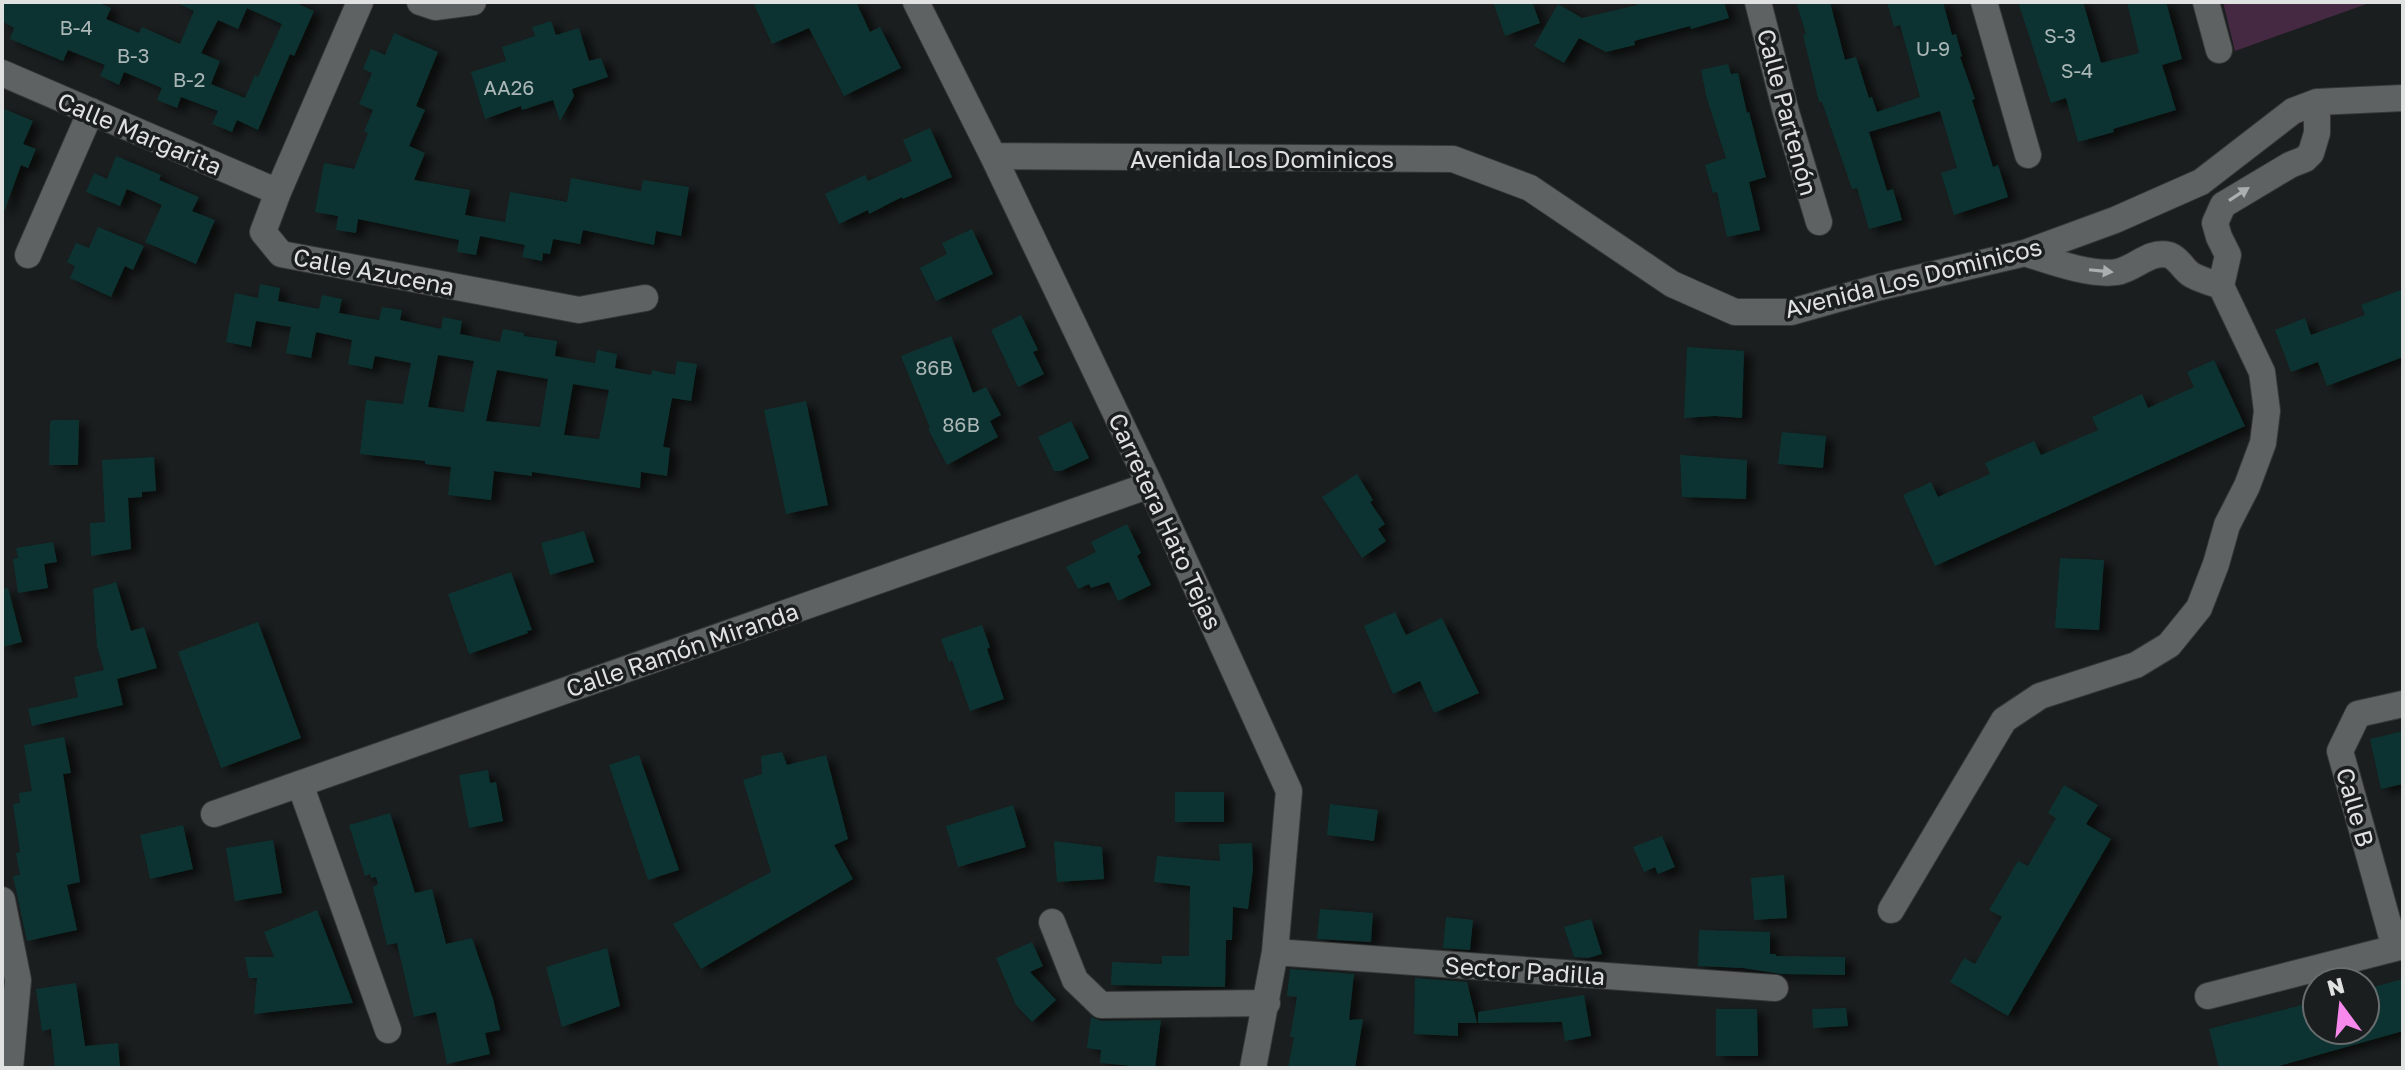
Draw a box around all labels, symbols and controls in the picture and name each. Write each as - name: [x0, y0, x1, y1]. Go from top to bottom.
- house number: B-4: [59, 15, 93, 39]
- house number: S-3: [2044, 23, 2076, 47]
- street label: Calle Partenón: [1752, 26, 1824, 198]
- house number: U-9: [1916, 36, 1950, 60]
- house number: B-3: [117, 43, 149, 67]
- house number: S-4: [2061, 58, 2093, 82]
- house number: B-2: [173, 67, 205, 91]
- house number: AA26: [484, 75, 534, 99]
- street label: Calle Margarita: [54, 85, 226, 181]
- street label: Avenida Los Dominicos: [1130, 144, 1394, 173]
- one-way arrow: [2229, 187, 2250, 202]
- street label: Avenida Los Dominicos: [1781, 231, 2045, 323]
- street label: Calle Azucena: [291, 241, 457, 301]
- one-way arrow: [2088, 264, 2113, 277]
- house number: 86B: [915, 355, 953, 379]
- street label: Carretera Hato Tejas: [1103, 408, 1229, 634]
- house number: 86B: [942, 412, 980, 436]
- street label: Calle Ramón Miranda: [562, 596, 802, 702]
- street label: Calle B: [2331, 764, 2381, 850]
- street label: Sector Padilla: [1444, 950, 1606, 990]
- north arrow: [2301, 966, 2381, 1046]
- text: N: [2324, 971, 2347, 1001]

